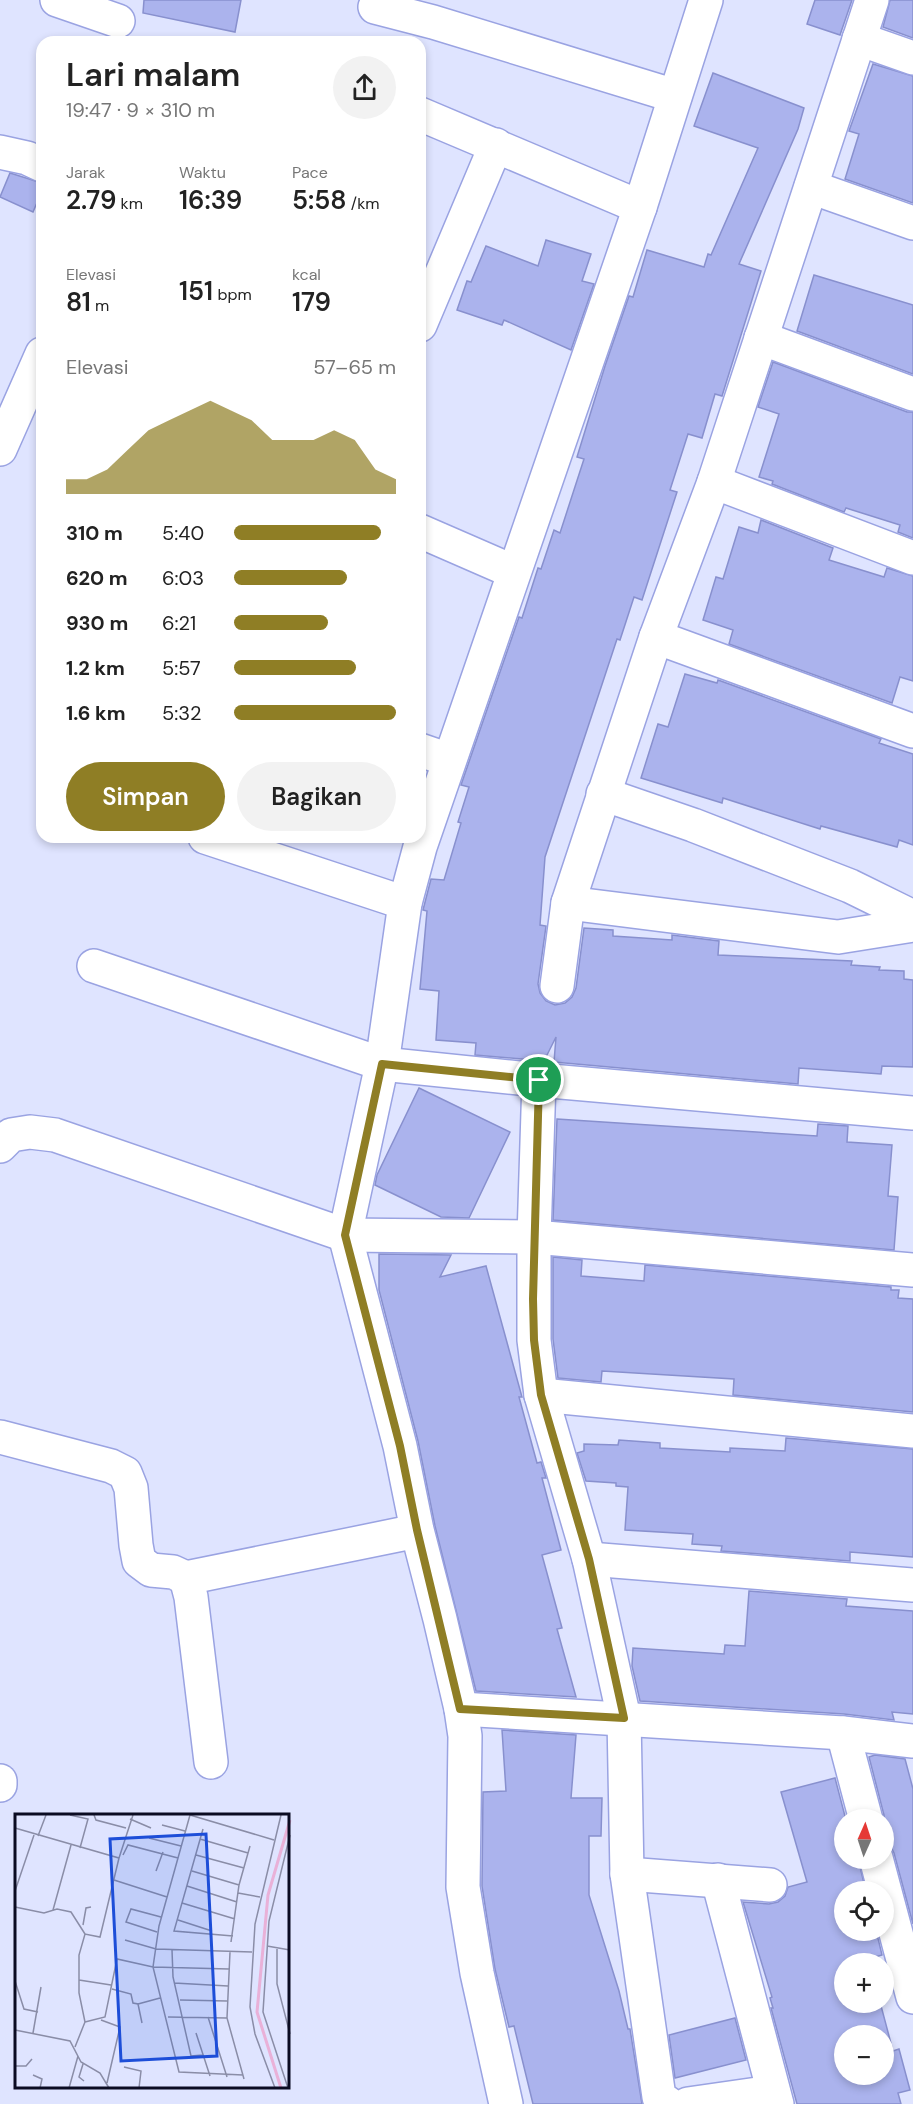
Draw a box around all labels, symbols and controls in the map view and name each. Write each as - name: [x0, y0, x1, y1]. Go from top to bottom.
- text: Lari malam: [66, 53, 240, 96]
- button: share: [333, 56, 396, 119]
- text: 19:47 · 9 × 310 m: [66, 97, 215, 123]
- text: Jarak: [66, 162, 105, 183]
- text: Waktu: [179, 162, 226, 183]
- text: Pace: [292, 162, 328, 183]
- text: 2.79: [66, 183, 116, 217]
- text: 16:39: [179, 183, 242, 217]
- text: 5:58: [292, 183, 347, 217]
- text: km: [116, 193, 143, 214]
- text: /km: [347, 193, 379, 214]
- text: Elevasi: [66, 264, 116, 285]
- text: kcal: [292, 264, 321, 285]
- text: 151: [179, 274, 213, 308]
- text: bpm: [213, 284, 252, 305]
- text: 81: [66, 285, 91, 319]
- text: 179: [292, 285, 331, 319]
- text: m: [91, 295, 109, 316]
- text: Elevasi: [66, 354, 128, 380]
- text: 57–65 m: [313, 354, 396, 380]
- text: 310 m: [66, 520, 123, 546]
- text: 5:40: [162, 520, 204, 546]
- text: 620 m: [66, 565, 128, 591]
- text: 6:03: [162, 565, 204, 591]
- text: 930 m: [66, 610, 128, 636]
- text: 6:21: [162, 610, 196, 636]
- text: 1.2 km: [66, 655, 125, 681]
- text: 5:57: [162, 655, 201, 681]
- text: 1.6 km: [66, 700, 125, 726]
- text: 5:32: [162, 700, 202, 726]
- button: Simpan: [66, 762, 225, 831]
- button: Bagikan: [237, 762, 396, 831]
- pin: [513, 1054, 564, 1105]
- icon: arrive: [522, 1063, 555, 1096]
- north arrow: [834, 1809, 894, 1869]
- map controls: [834, 1809, 894, 2085]
- inset map: [15, 1814, 290, 2089]
- button: locate: [834, 1881, 894, 1941]
- button: +: [834, 1953, 894, 2013]
- button: −: [834, 2025, 894, 2085]

